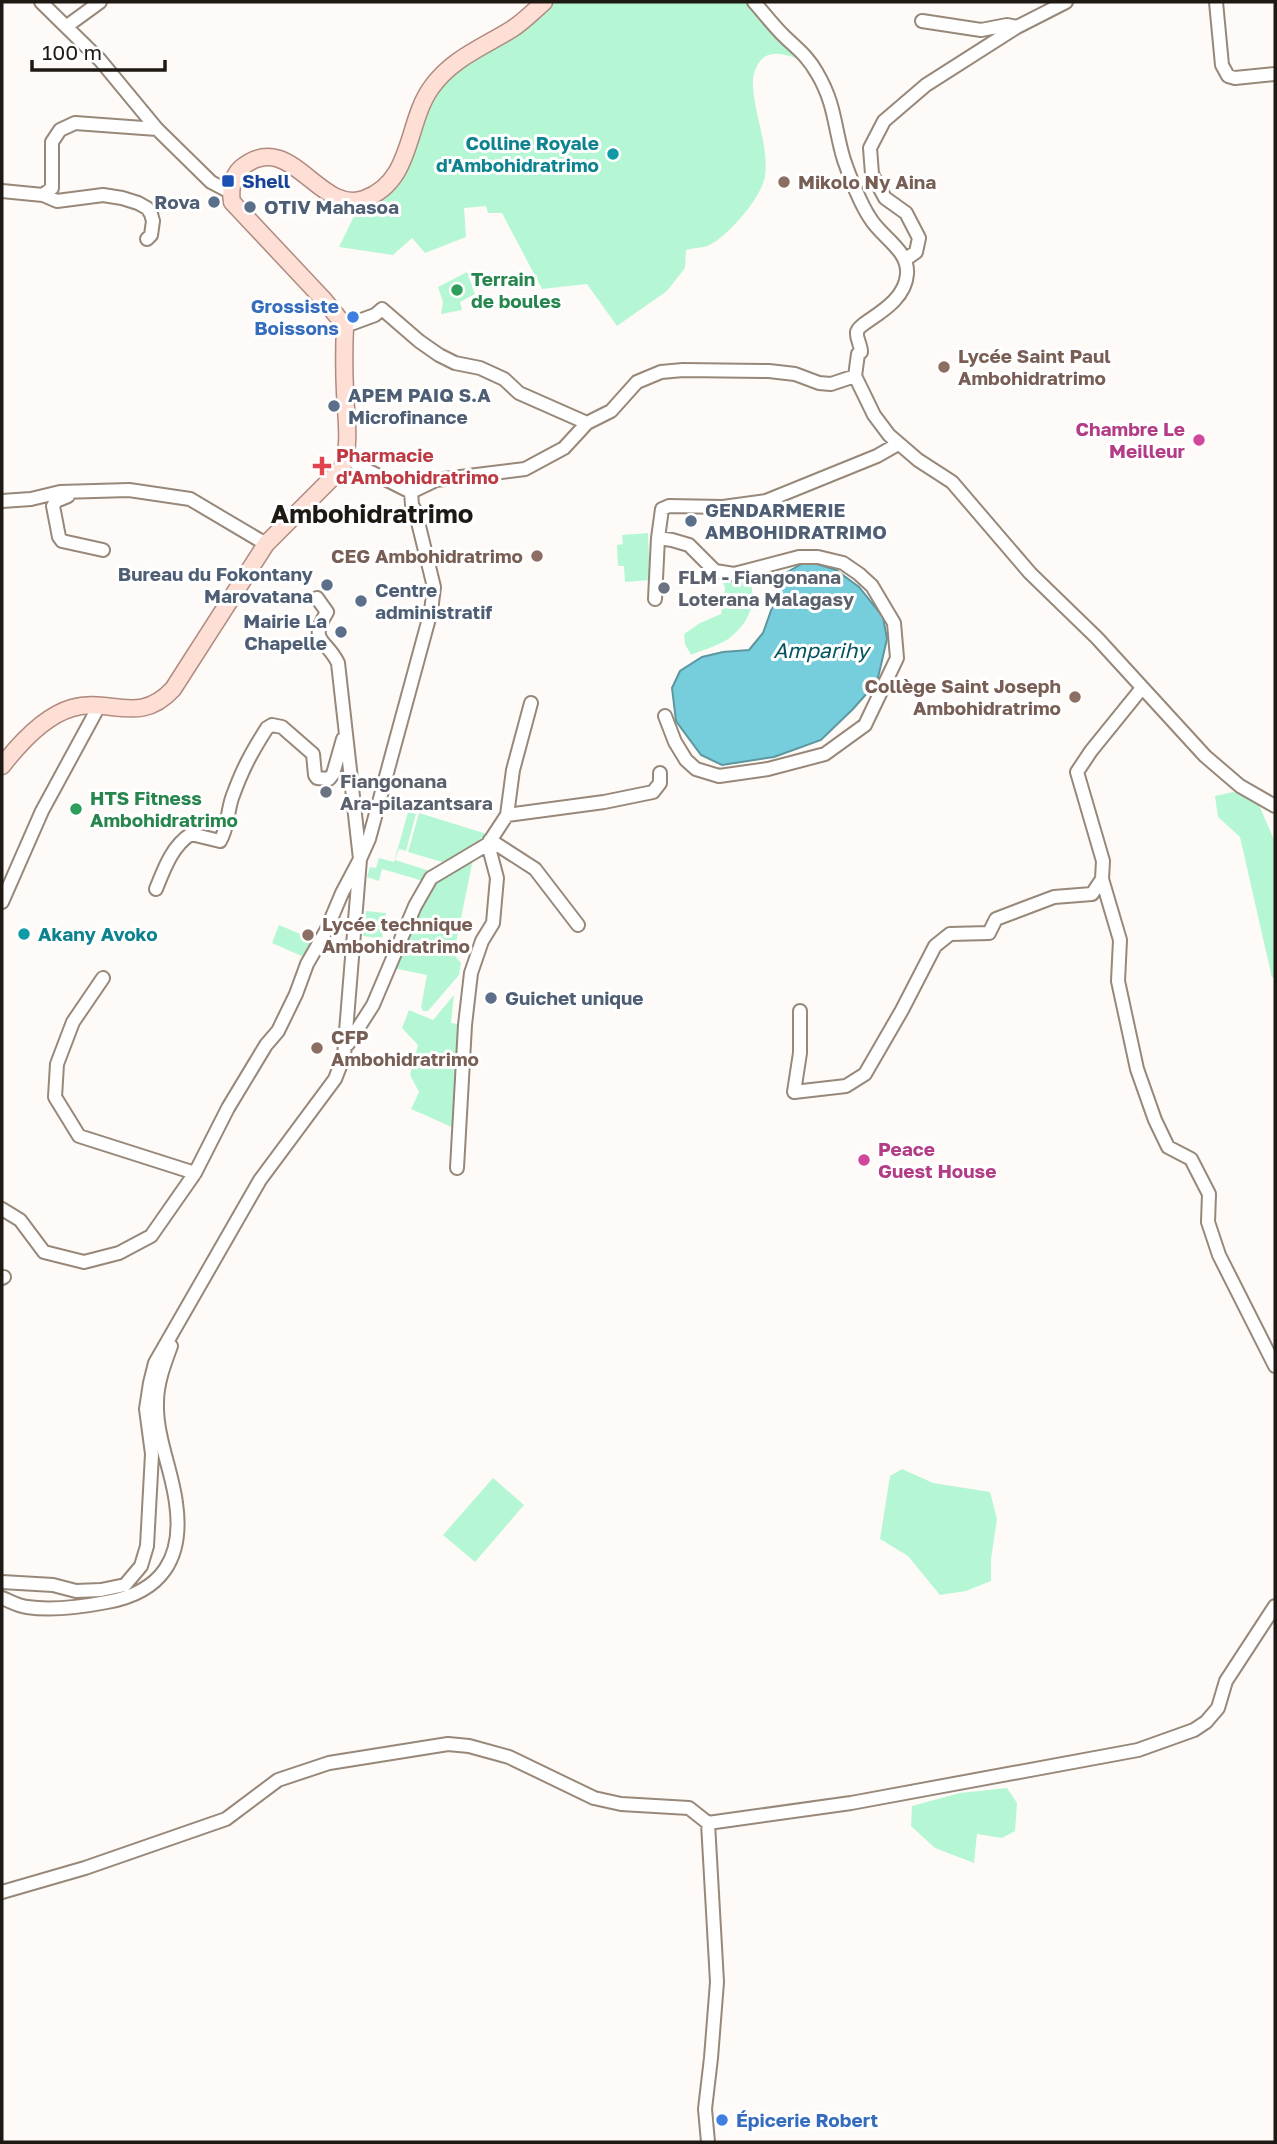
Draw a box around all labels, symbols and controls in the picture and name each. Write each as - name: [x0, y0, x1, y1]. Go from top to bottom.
- scale bar: [32, 28, 164, 72]
- text: 100 m: [42, 39, 102, 65]
- place label: Colline Royale d'Ambohidratrimo: [436, 131, 599, 176]
- marker: Colline Royale d'Ambohidratrimo: [605, 146, 621, 162]
- place label: Shell: [242, 169, 290, 192]
- place label: Mikolo Ny Aina: [798, 170, 936, 193]
- marker: Shell: [220, 173, 236, 189]
- marker: Mikolo Ny Aina: [776, 174, 792, 190]
- place label: Rova: [154, 190, 200, 213]
- marker: Rova: [206, 194, 222, 210]
- place label: OTIV Mahasoa: [264, 195, 399, 218]
- marker: OTIV Mahasoa: [242, 199, 258, 215]
- place label: Terrain de boules: [471, 267, 562, 312]
- marker: Terrain de boules: [449, 282, 465, 298]
- place label: Grossiste Boissons: [251, 294, 339, 339]
- marker: Grossiste Boissons: [345, 309, 361, 325]
- place label: Lycée Saint Paul Ambohidratrimo: [958, 344, 1111, 389]
- marker: Lycée Saint Paul Ambohidratrimo: [936, 359, 952, 375]
- place label: APEM PAIQ S.A Microfinance: [348, 383, 491, 428]
- marker: APEM PAIQ S.A Microfinance: [326, 398, 342, 414]
- place label: Chambre Le Meilleur: [1076, 417, 1186, 462]
- marker: Chambre Le Meilleur: [1191, 432, 1207, 448]
- place label: Pharmacie d'Ambohidratrimo: [336, 443, 499, 488]
- marker: Pharmacie d'Ambohidratrimo: [314, 458, 330, 474]
- district label: Ambohidratrimo: [271, 498, 473, 529]
- place label: GENDARMERIE AMBOHIDRATRIMO: [705, 498, 887, 543]
- marker: GENDARMERIE AMBOHIDRATRIMO: [683, 513, 699, 529]
- place label: CEG Ambohidratrimo: [331, 544, 523, 567]
- marker: CEG Ambohidratrimo: [529, 548, 545, 564]
- place label: Bureau du Fokontany Marovatana: [118, 562, 314, 607]
- place label: FLM - Fiangonana Loterana Malagasy: [678, 565, 855, 610]
- marker: Bureau du Fokontany Marovatana: [319, 577, 335, 593]
- place label: Centre administratif: [375, 578, 492, 623]
- marker: FLM - Fiangonana Loterana Malagasy: [656, 580, 672, 596]
- marker: Centre administratif: [353, 593, 369, 609]
- place label: Mairie La Chapelle: [243, 609, 327, 654]
- marker: Mairie La Chapelle: [333, 624, 349, 640]
- water label: Amparihy: [773, 637, 872, 663]
- place label: Collège Saint Joseph Ambohidratrimo: [865, 674, 1061, 719]
- marker: Collège Saint Joseph Ambohidratrimo: [1067, 689, 1083, 705]
- place label: Fiangonana Ara-pilazantsara: [340, 769, 493, 814]
- marker: Fiangonana Ara-pilazantsara: [318, 784, 334, 800]
- place label: HTS Fitness Ambohidratrimo: [90, 786, 238, 831]
- marker: HTS Fitness Ambohidratrimo: [68, 801, 84, 817]
- place label: Lycée technique Ambohidratrimo: [322, 912, 473, 957]
- place label: Akany Avoko: [38, 922, 158, 945]
- marker: Akany Avoko: [16, 926, 32, 942]
- marker: Lycée technique Ambohidratrimo: [300, 927, 316, 943]
- place label: Guichet unique: [505, 986, 644, 1009]
- marker: Guichet unique: [483, 990, 499, 1006]
- place label: CFP Ambohidratrimo: [331, 1025, 479, 1070]
- marker: CFP Ambohidratrimo: [309, 1040, 325, 1056]
- place label: Peace Guest House: [878, 1137, 996, 1182]
- marker: Peace Guest House: [856, 1152, 872, 1168]
- place label: Épicerie Robert: [736, 2108, 878, 2131]
- marker: Épicerie Robert: [714, 2112, 730, 2128]

